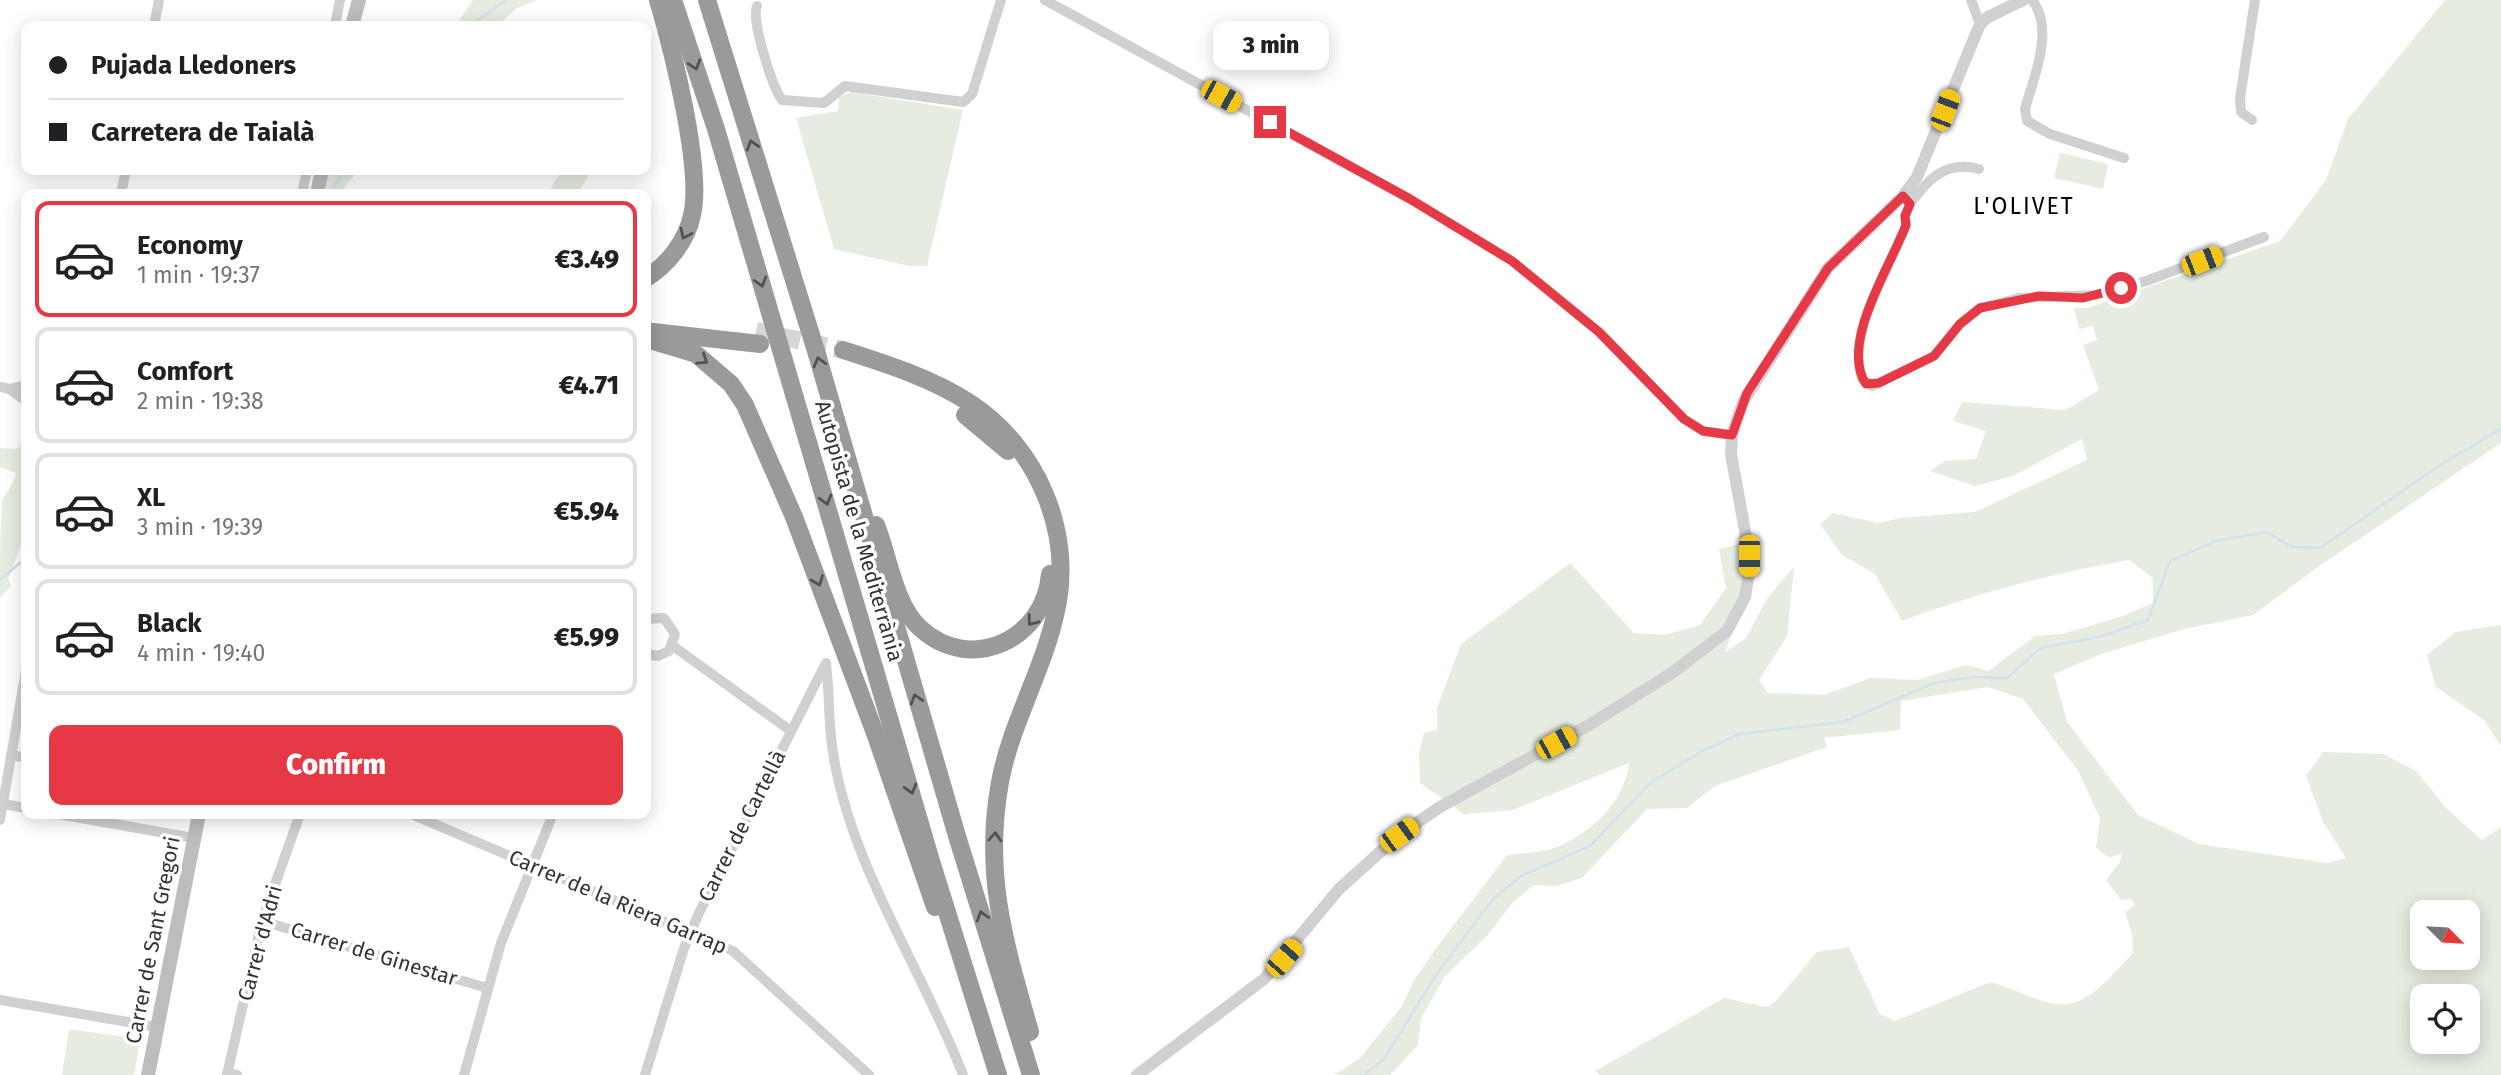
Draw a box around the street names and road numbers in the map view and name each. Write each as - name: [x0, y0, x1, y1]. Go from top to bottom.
- street label: Autopista de la Mediterrània: [809, 397, 909, 665]
- street label: Carrer de Cartellà: [693, 746, 791, 906]
- street label: Carrer de Sant Gregori: [120, 834, 186, 1046]
- street label: Carrer de la Riera Garrap: [505, 844, 731, 960]
- street label: Carrer d'Adri: [232, 882, 288, 1004]
- street label: Carrer de Ginestar: [288, 916, 460, 992]

